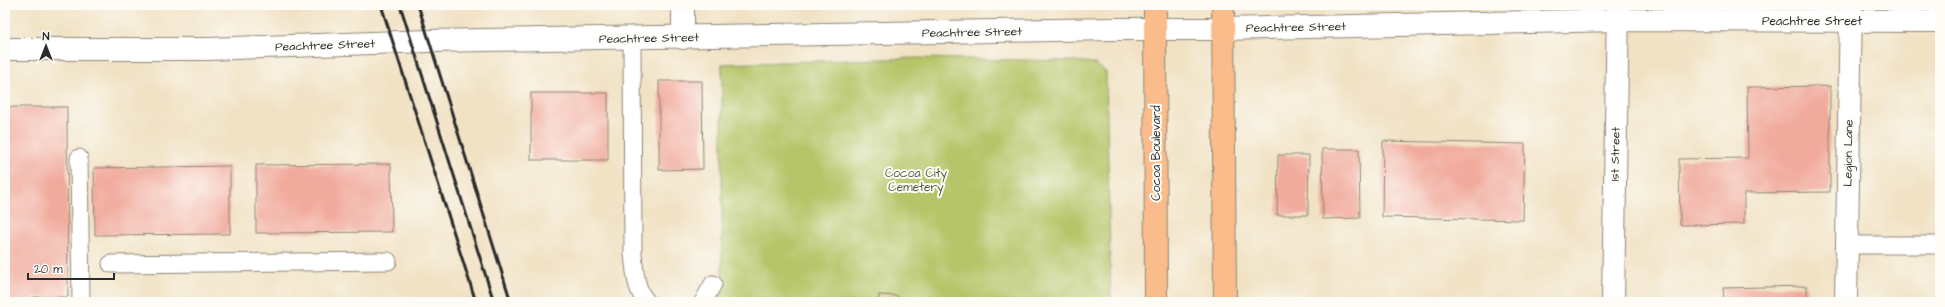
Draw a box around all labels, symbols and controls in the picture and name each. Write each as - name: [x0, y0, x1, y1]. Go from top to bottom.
- street label: Peachtree Street: [1762, 13, 1862, 30]
- street label: Peachtree Street: [1246, 18, 1346, 37]
- street label: Peachtree Street: [922, 23, 1022, 42]
- north arrow: [26, 26, 66, 66]
- text: N: [43, 29, 50, 44]
- street label: Peachtree Street: [599, 29, 699, 48]
- street label: Peachtree Street: [275, 35, 375, 56]
- street label: Cocoa Boulevard: [1148, 105, 1165, 201]
- street label: Legion Lane: [1839, 119, 1859, 187]
- street label: 1st Street: [1607, 127, 1624, 181]
- park label: Cocoa City Cemetery: [885, 165, 948, 197]
- scale bar: [28, 255, 114, 281]
- text: 20 m: [34, 261, 63, 278]

